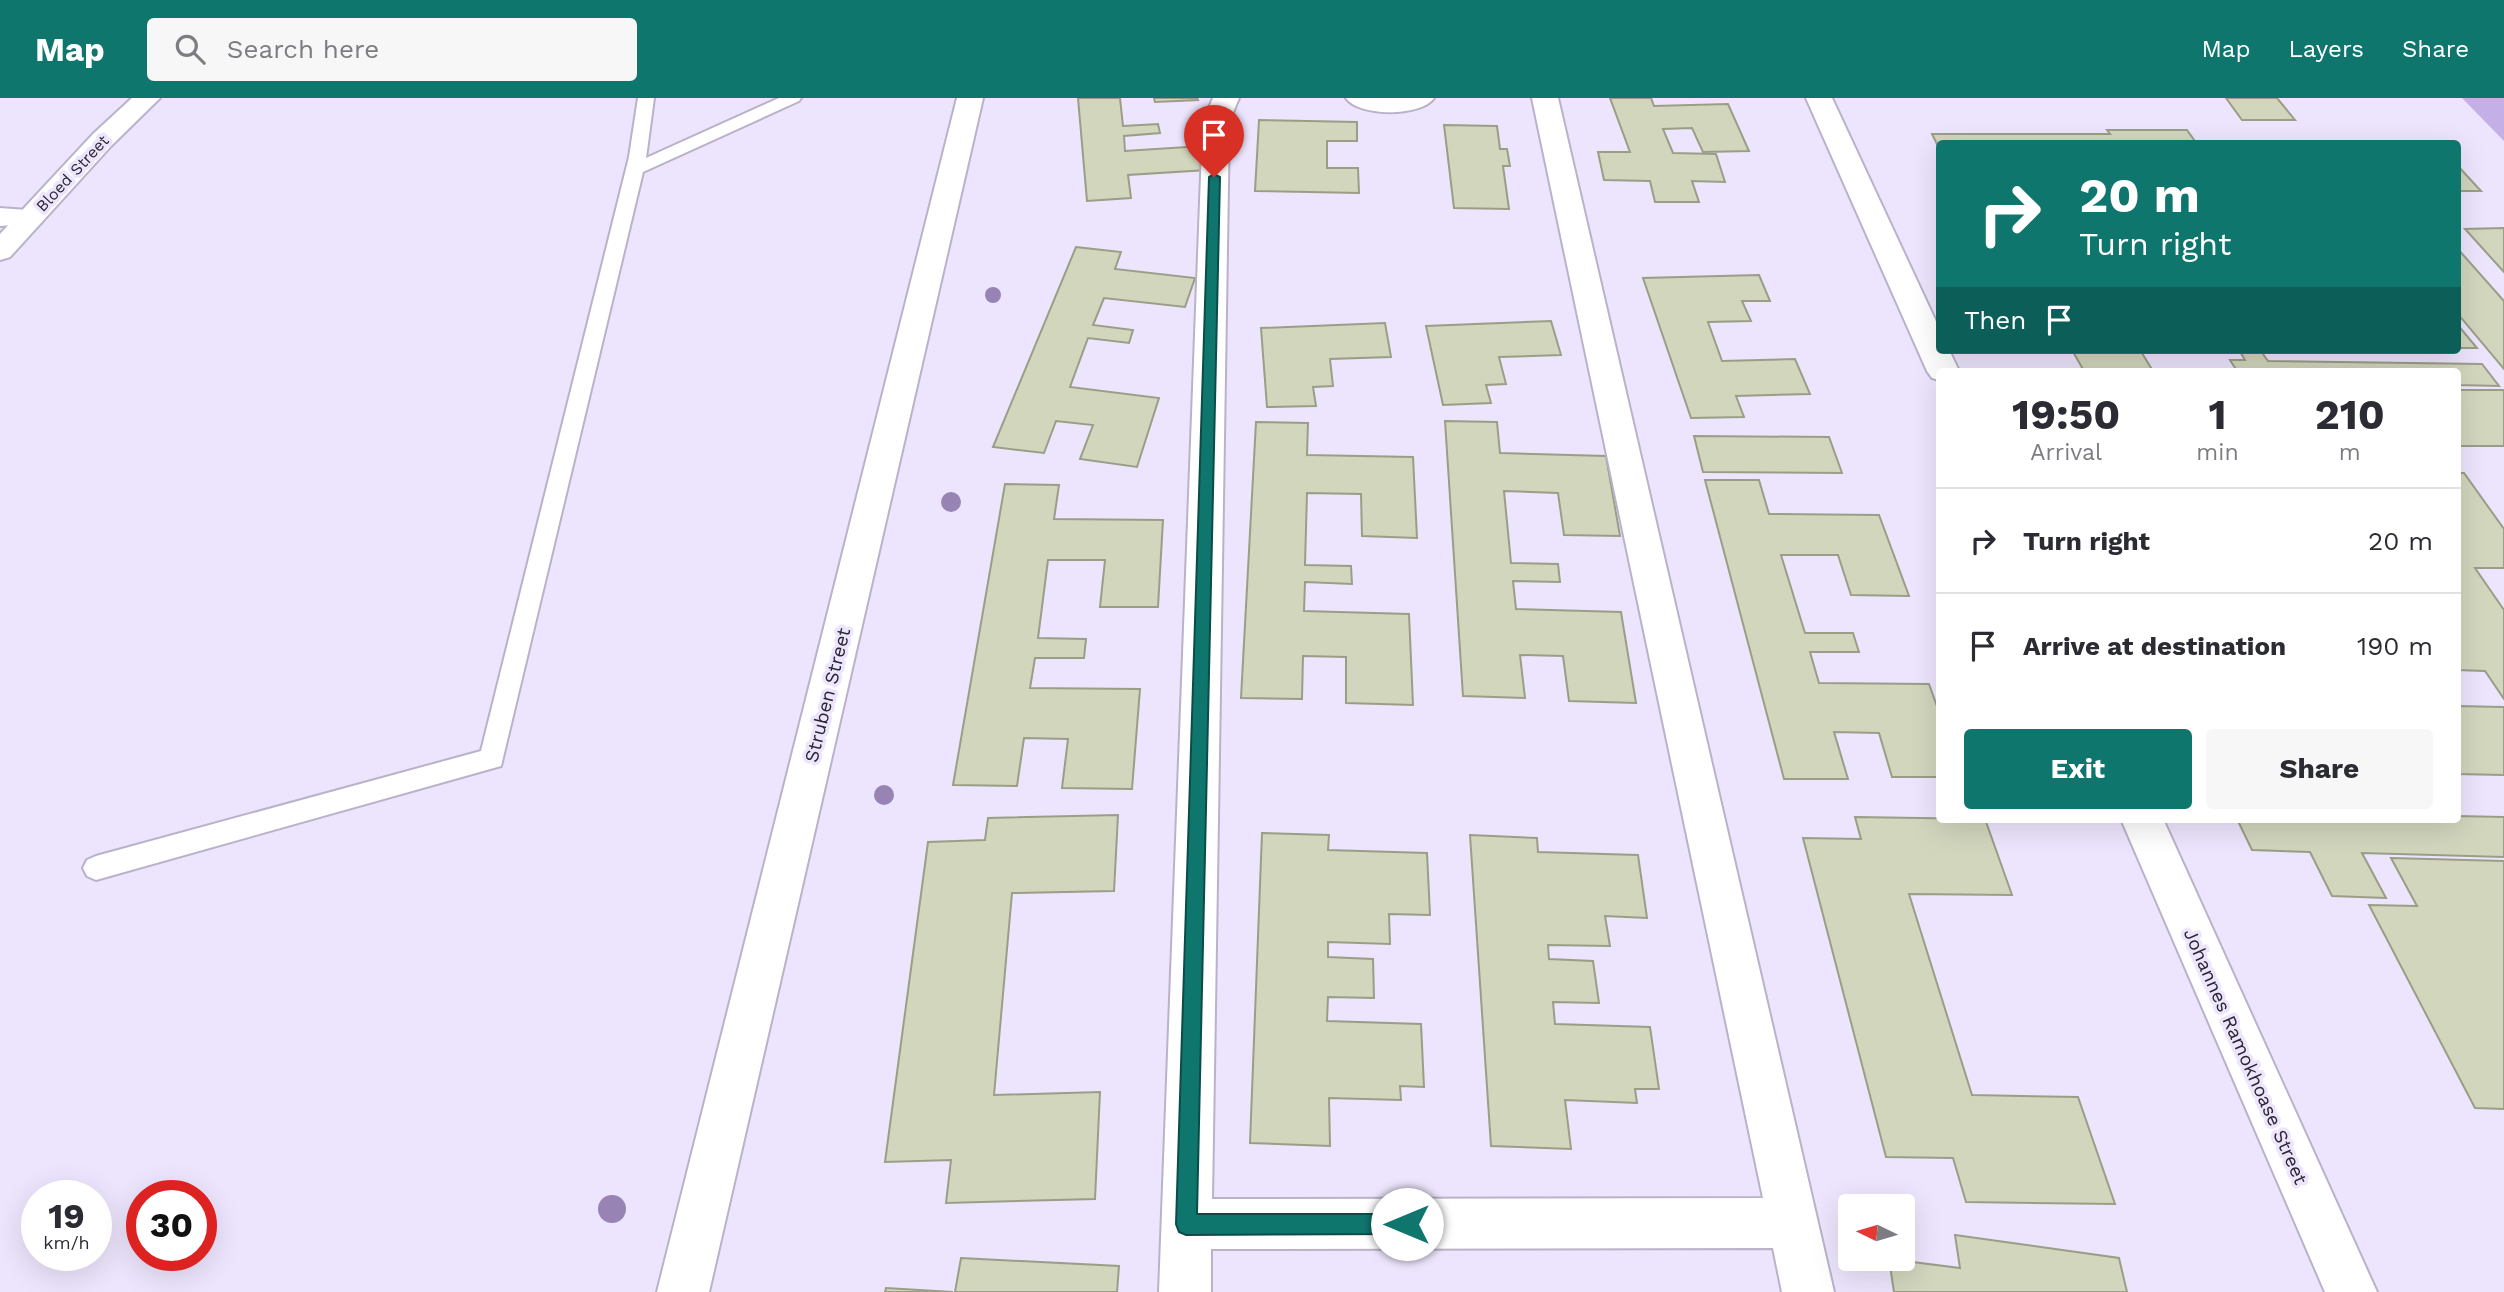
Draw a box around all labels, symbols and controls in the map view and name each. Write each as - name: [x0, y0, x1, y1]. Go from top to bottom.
- search box: [147, 18, 637, 81]
- text: Map: [35, 30, 105, 69]
- icon: search: [171, 30, 209, 68]
- text: Search here: [227, 34, 379, 64]
- text: Map: [2202, 35, 2250, 63]
- text: Layers: [2288, 35, 2364, 63]
- text: Share: [2402, 35, 2469, 63]
- pin: [1184, 105, 1244, 177]
- icon: arrive: [1195, 116, 1233, 154]
- street label: Bloed Street: [32, 131, 113, 216]
- text: 20 m: [2079, 166, 2200, 224]
- icon: right: [1964, 168, 2055, 259]
- text: Turn right: [2079, 225, 2231, 263]
- icon: arrive: [2040, 301, 2078, 339]
- text: Then: [1964, 305, 2026, 335]
- text: 19:50: [2012, 390, 2120, 439]
- text: 1: [2208, 390, 2227, 439]
- text: 210: [2315, 390, 2385, 439]
- text: Arrival: [2030, 439, 2102, 466]
- text: min: [2196, 439, 2239, 466]
- text: m: [2339, 439, 2361, 466]
- icon: right: [1964, 522, 2002, 560]
- text: Turn right: [2023, 526, 2150, 556]
- text: 20 m: [2368, 526, 2433, 556]
- street label: Struben Street: [800, 625, 855, 765]
- icon: arrive: [1964, 627, 2002, 665]
- text: Arrive at destination: [2023, 631, 2286, 661]
- text: 190 m: [2357, 631, 2433, 661]
- button: Exit: [1964, 729, 2192, 809]
- button: Share: [2206, 729, 2433, 809]
- street label: Johannes Ramokhoase Street: [2179, 925, 2313, 1188]
- speed limit sign: 30: [126, 1180, 217, 1271]
- position arrow: [1370, 1187, 1444, 1261]
- north arrow: [1838, 1194, 1914, 1270]
- map controls: [1838, 1194, 1915, 1271]
- text: 19: [48, 1195, 85, 1237]
- text: km/h: [43, 1232, 90, 1253]

